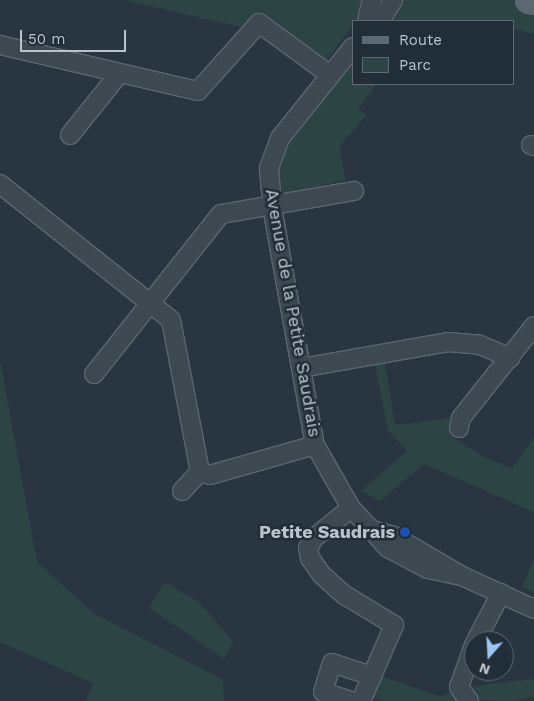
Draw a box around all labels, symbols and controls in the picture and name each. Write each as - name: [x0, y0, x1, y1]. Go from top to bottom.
- scale bar: [22, 20, 129, 52]
- legend: [352, 20, 514, 85]
- text: 50 m: [28, 30, 65, 48]
- text: Route: [399, 31, 442, 49]
- text: Parc: [399, 56, 431, 74]
- street label: Avenue de la Petite Saudrais: [260, 187, 326, 439]
- place label: Petite Saudrais: [259, 521, 395, 543]
- marker: Petite Saudrais: [399, 526, 411, 538]
- north arrow: [464, 631, 514, 681]
- text: N: [477, 660, 492, 678]

